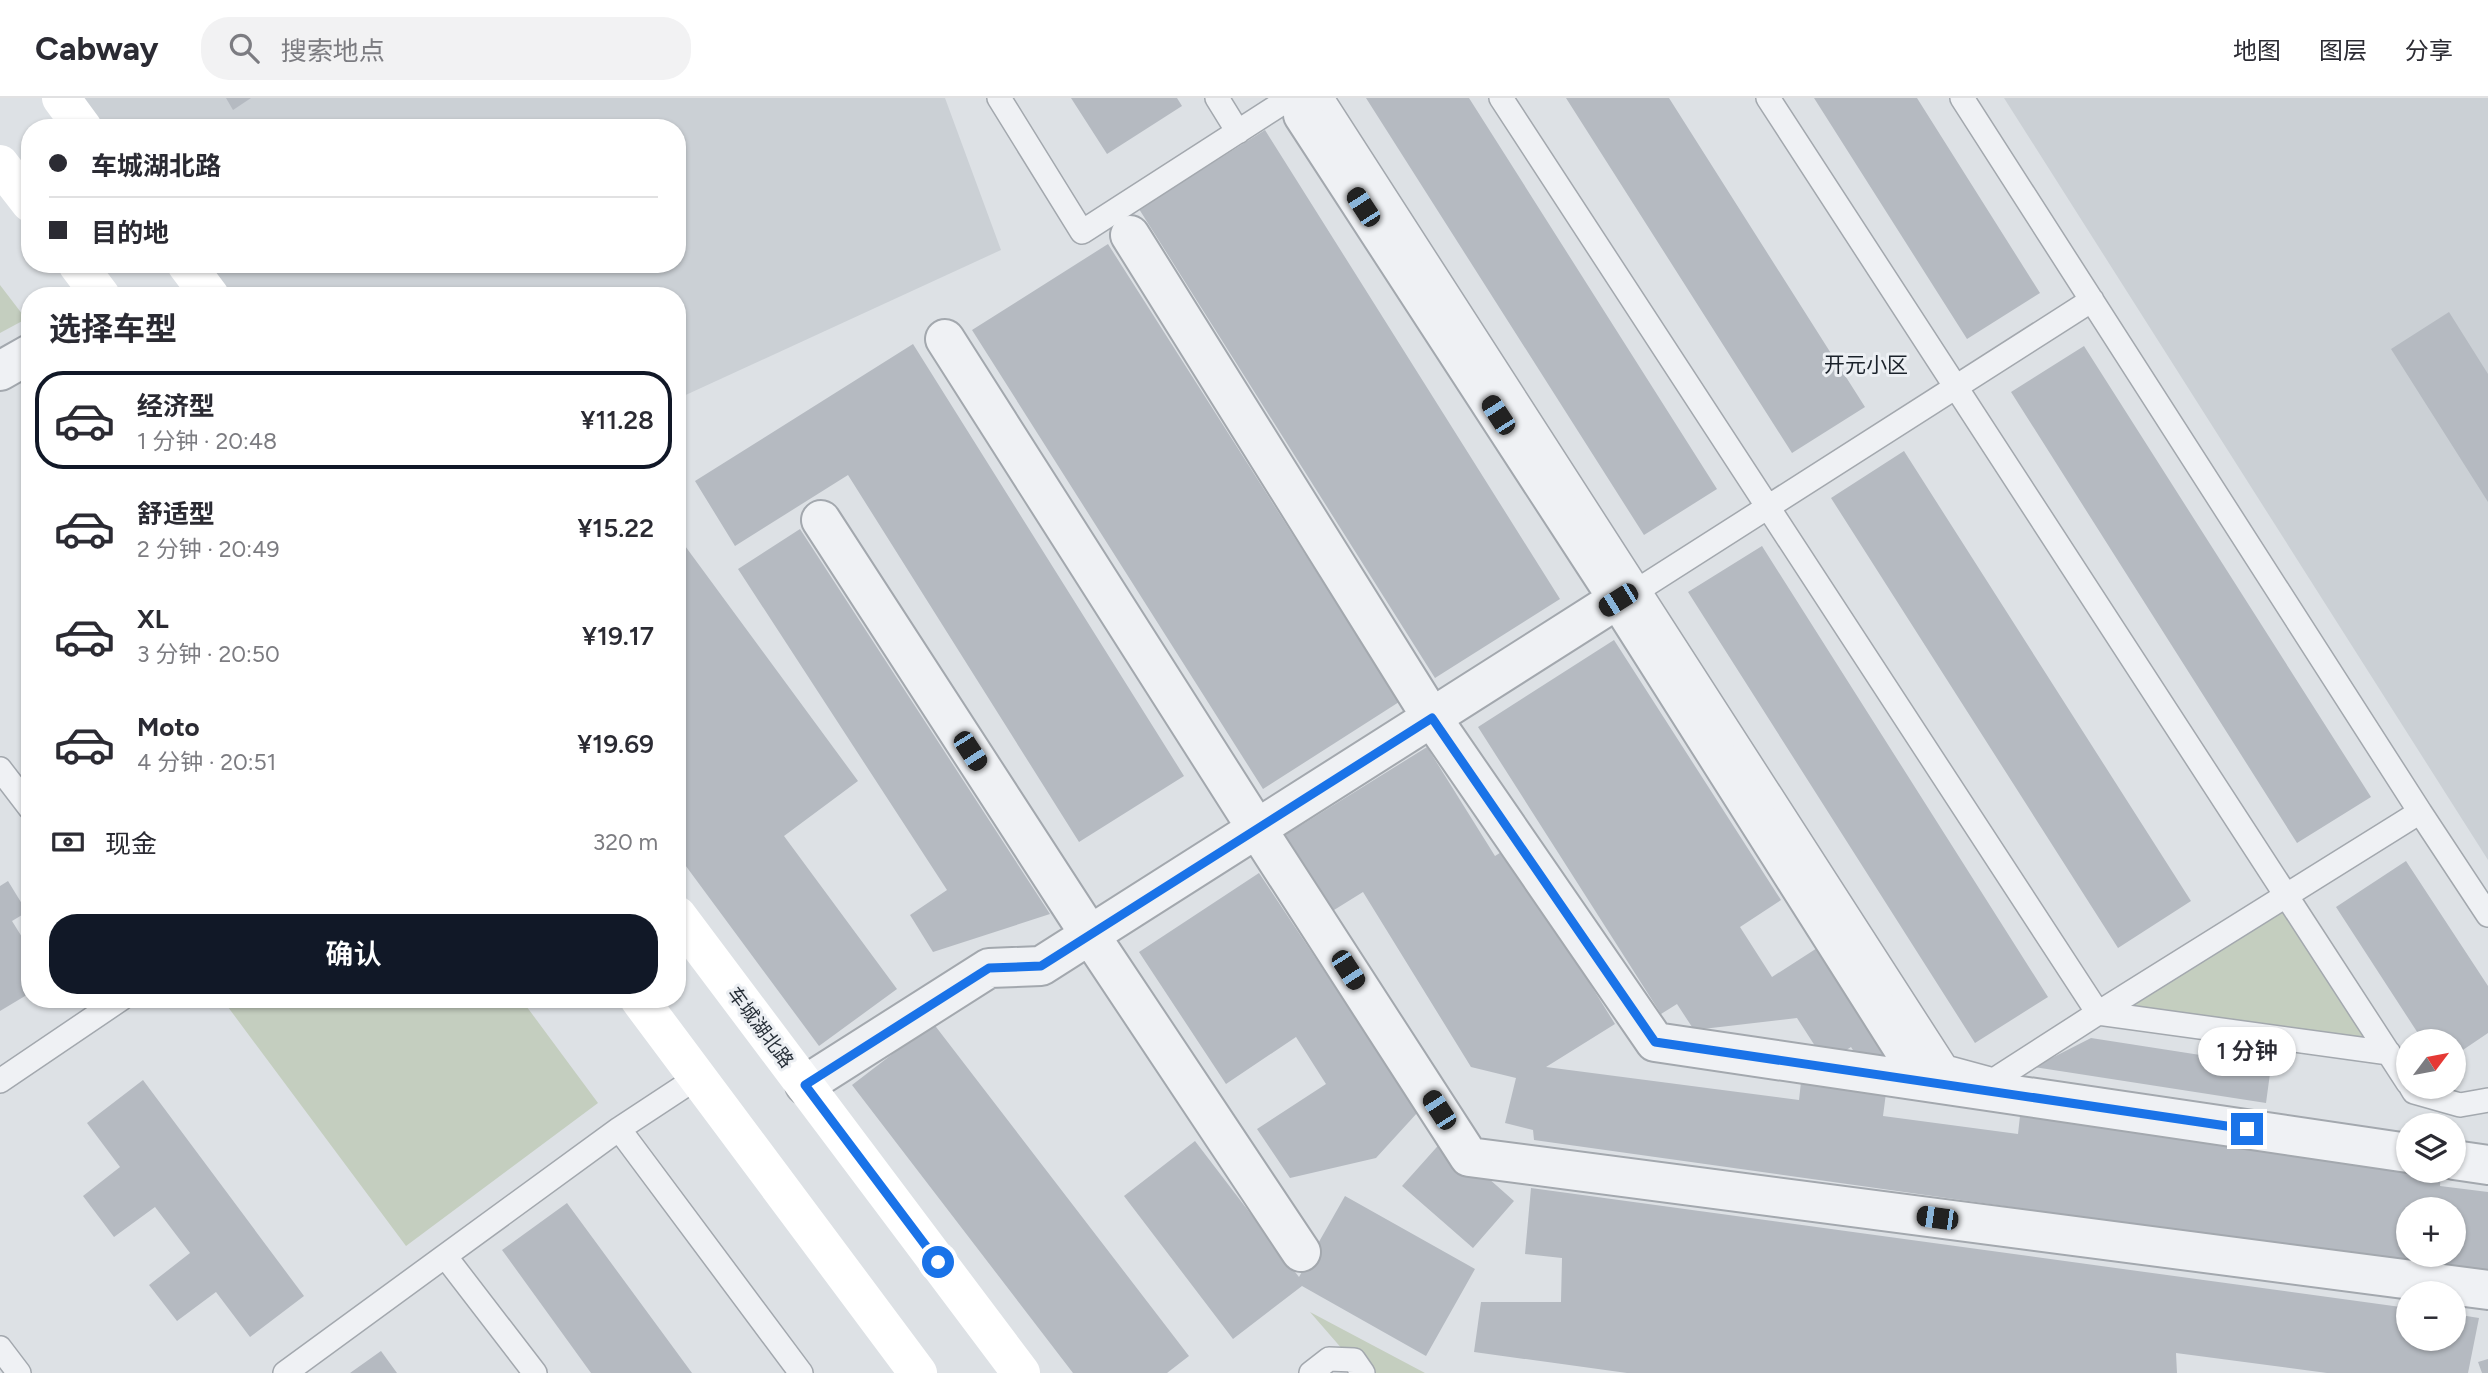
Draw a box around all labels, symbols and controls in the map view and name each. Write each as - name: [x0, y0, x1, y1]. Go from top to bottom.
- search box: [201, 17, 691, 80]
- text: Cabway: [35, 29, 159, 68]
- icon: search: [225, 29, 263, 67]
- text: 搜索地点: [281, 35, 385, 67]
- text: 地图: [2233, 36, 2281, 65]
- text: 图层: [2319, 36, 2367, 65]
- text: 分享: [2405, 36, 2453, 65]
- text: 车城湖北路: [91, 150, 221, 182]
- car: [1343, 184, 1384, 230]
- text: 目的地: [91, 217, 169, 249]
- text: 选择车型: [49, 310, 177, 348]
- district label: 开元小区: [1824, 352, 1908, 377]
- icon: car: [53, 389, 116, 452]
- text: 经济型: [137, 390, 215, 422]
- car: [1478, 392, 1519, 438]
- text: ¥11.28: [580, 404, 654, 436]
- text: 1 分钟 · 20:48: [137, 427, 277, 455]
- icon: car: [53, 497, 116, 560]
- text: 舒适型: [137, 498, 215, 530]
- text: ¥15.22: [577, 512, 654, 544]
- text: 2 分钟 · 20:49: [137, 535, 279, 563]
- car: [1595, 580, 1642, 620]
- text: XL: [137, 603, 169, 635]
- icon: car: [53, 605, 116, 668]
- text: ¥19.17: [582, 620, 654, 652]
- text: 3 分钟 · 20:50: [137, 640, 280, 668]
- text: Moto: [137, 711, 200, 743]
- icon: car: [53, 713, 116, 776]
- text: ¥19.69: [577, 728, 654, 760]
- car: [950, 728, 991, 774]
- text: 4 分钟 · 20:51: [137, 748, 276, 776]
- icon: cash: [49, 823, 87, 861]
- text: 现金: [105, 828, 157, 860]
- text: 320 m: [593, 828, 658, 856]
- button: 确认: [49, 914, 658, 994]
- car: [1328, 947, 1369, 993]
- street label: 车城湖北路: [723, 982, 798, 1072]
- callout: 1 分钟: [2198, 1028, 2296, 1076]
- north arrow: [2396, 1029, 2466, 1099]
- map controls: [2396, 1029, 2466, 1351]
- text: 1 分钟: [2216, 1037, 2278, 1065]
- car: [1419, 1087, 1460, 1133]
- route end: [2231, 1113, 2263, 1145]
- button: layers: [2396, 1113, 2466, 1183]
- button: +: [2396, 1197, 2466, 1267]
- car: [1915, 1205, 1960, 1231]
- route start: [922, 1246, 954, 1278]
- button: −: [2396, 1281, 2466, 1351]

